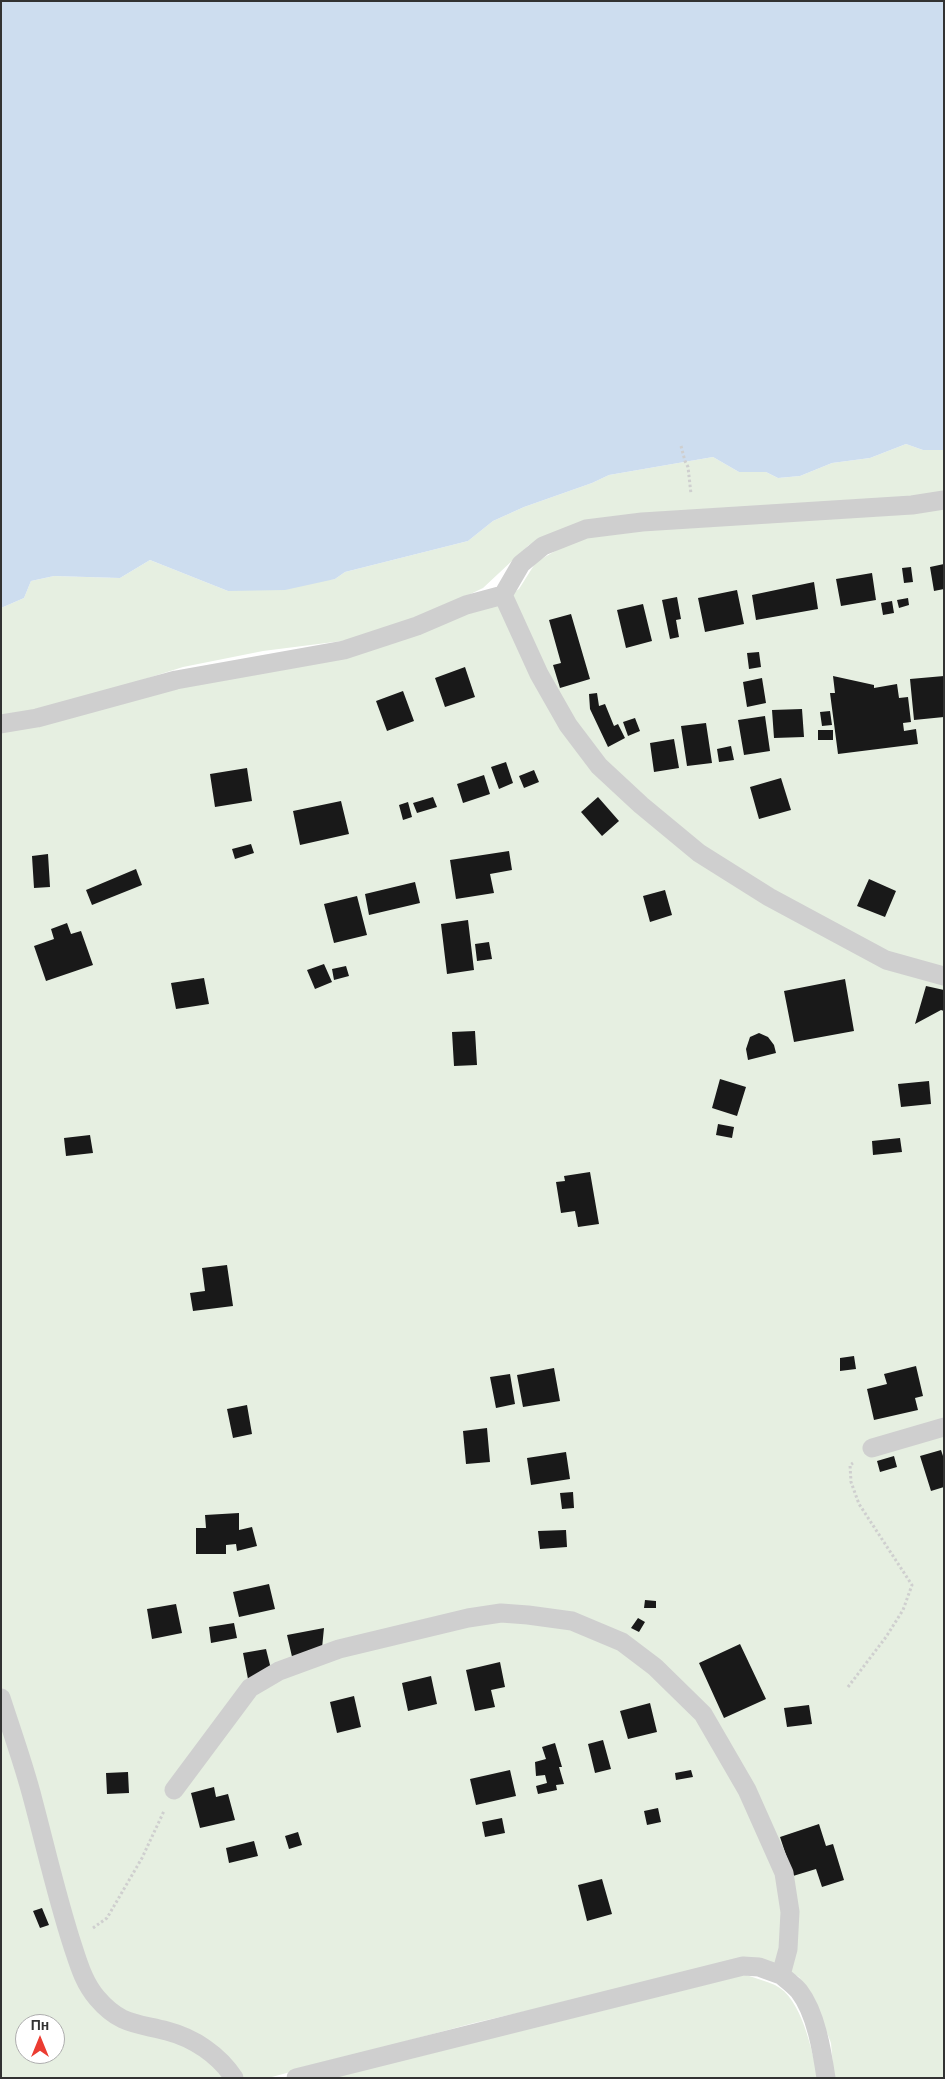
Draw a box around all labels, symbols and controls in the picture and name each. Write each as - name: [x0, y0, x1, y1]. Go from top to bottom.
- north arrow: [15, 2014, 65, 2064]
- text: Пн: [31, 2017, 49, 2033]

